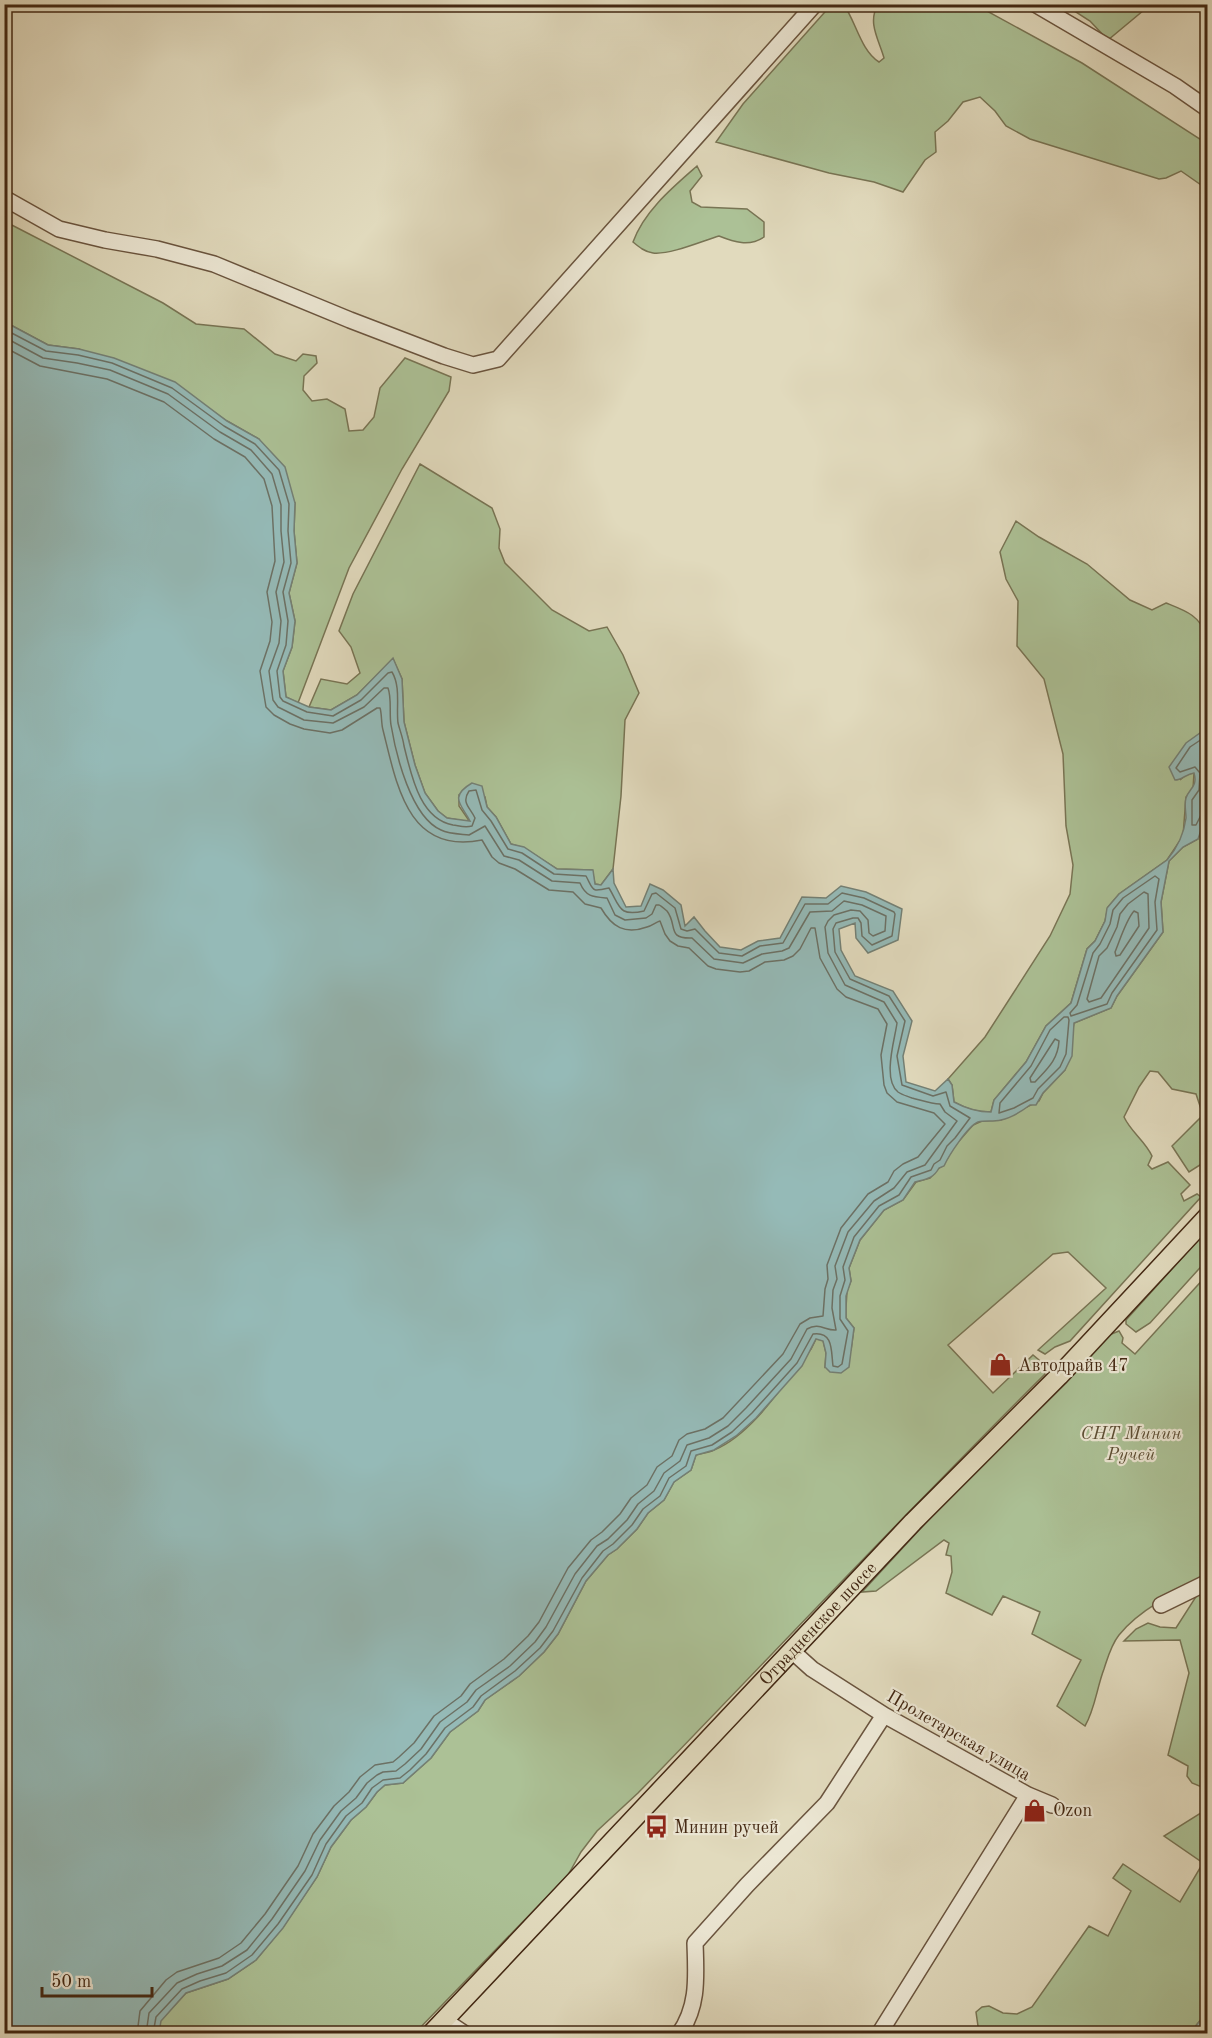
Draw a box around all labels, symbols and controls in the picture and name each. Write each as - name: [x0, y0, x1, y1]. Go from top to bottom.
- shop icon: Автодрайв 47: [987, 1352, 1013, 1378]
- place label: Автодрайв 47: [1018, 1357, 1129, 1375]
- park label: СНТ Минин Ручей: [1080, 1425, 1182, 1464]
- street label: Отрадненское шоссе: [756, 1559, 880, 1689]
- street label: Пролетарская улица: [884, 1687, 1034, 1784]
- shop icon: Ozon: [1022, 1797, 1048, 1823]
- place label: Ozon: [1053, 1802, 1092, 1820]
- bus stop icon: Минин ручей: [643, 1814, 669, 1840]
- place label: Минин ручей: [674, 1819, 779, 1837]
- scale bar: [42, 1960, 152, 1998]
- text: 50 m: [51, 1973, 91, 1991]

